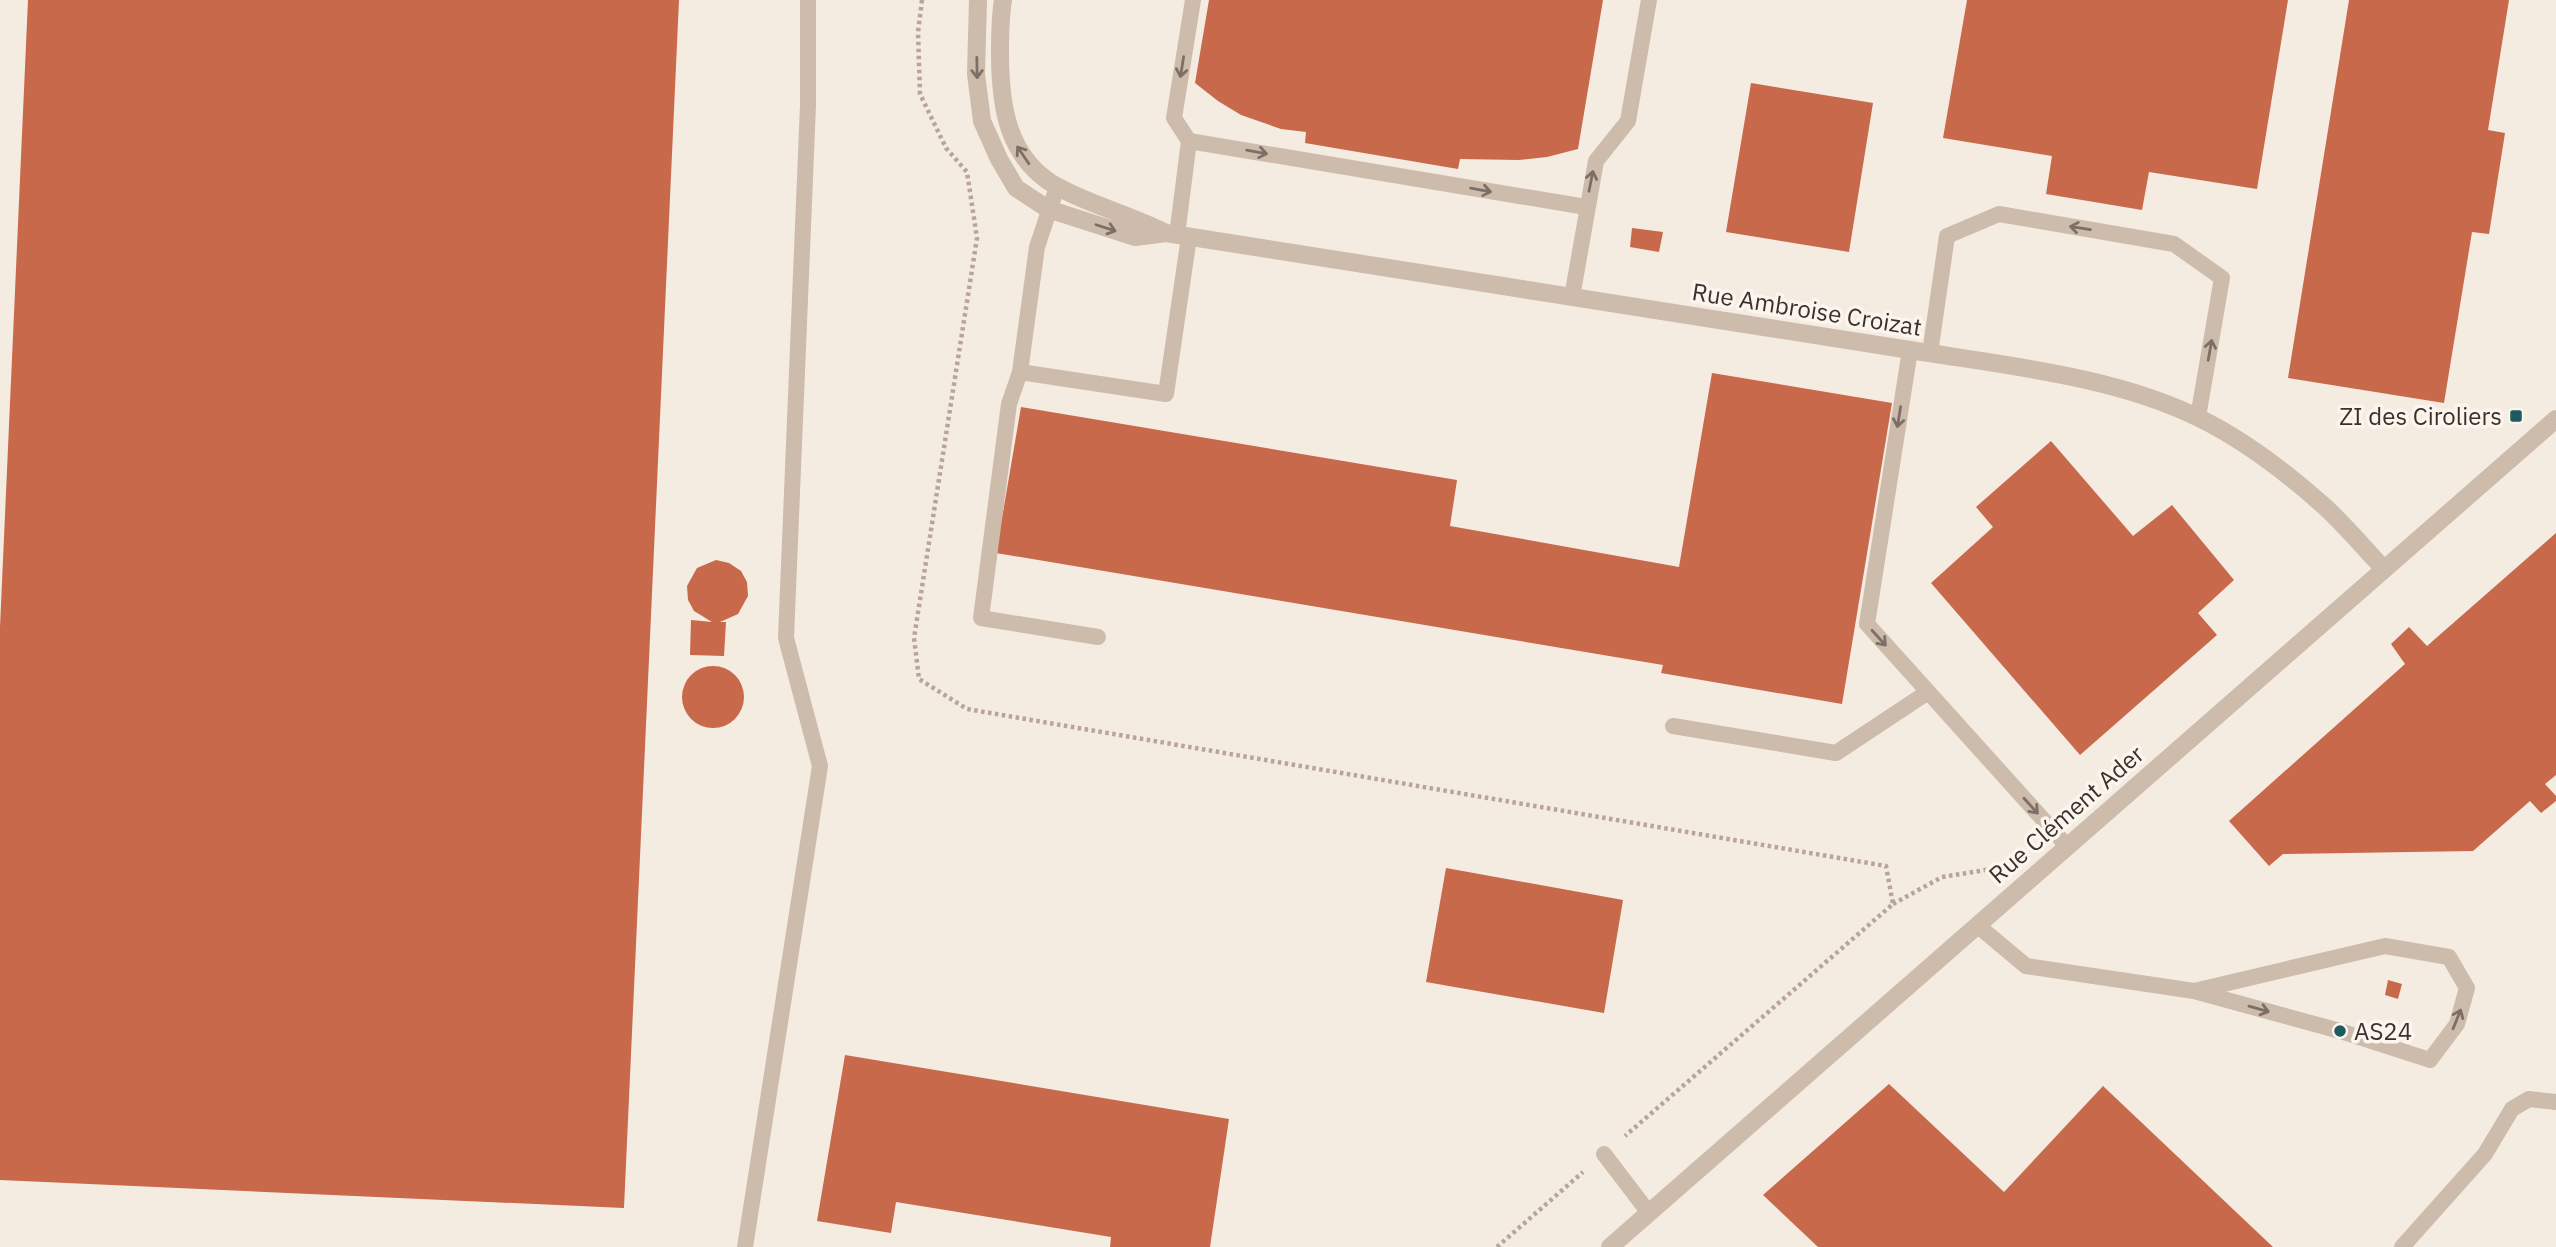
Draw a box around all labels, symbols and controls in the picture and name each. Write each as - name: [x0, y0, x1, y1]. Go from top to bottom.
- one-way arrow: [1175, 55, 1188, 78]
- one-way arrow: [970, 56, 984, 79]
- one-way arrow: [1015, 146, 1030, 165]
- one-way arrow: [1245, 146, 1268, 159]
- one-way arrow: [1585, 170, 1599, 193]
- one-way arrow: [1469, 184, 1492, 197]
- one-way arrow: [2069, 221, 2092, 234]
- one-way arrow: [1095, 222, 1117, 235]
- street label: Rue Ambroise Croizat: [1690, 275, 1924, 343]
- one-way arrow: [2203, 339, 2217, 362]
- place label: ZI des Ciroliers: [2339, 400, 2502, 432]
- one-way arrow: [1892, 405, 1905, 428]
- marker: ZI des Ciroliers: [2508, 408, 2524, 424]
- one-way arrow: [1871, 629, 1887, 647]
- street label: Rue Clément Ader: [1982, 738, 2150, 890]
- one-way arrow: [2023, 797, 2040, 814]
- one-way arrow: [2248, 1003, 2270, 1016]
- one-way arrow: [2451, 1009, 2464, 1030]
- place label: AS24: [2354, 1015, 2412, 1047]
- marker: AS24: [2332, 1023, 2348, 1039]

